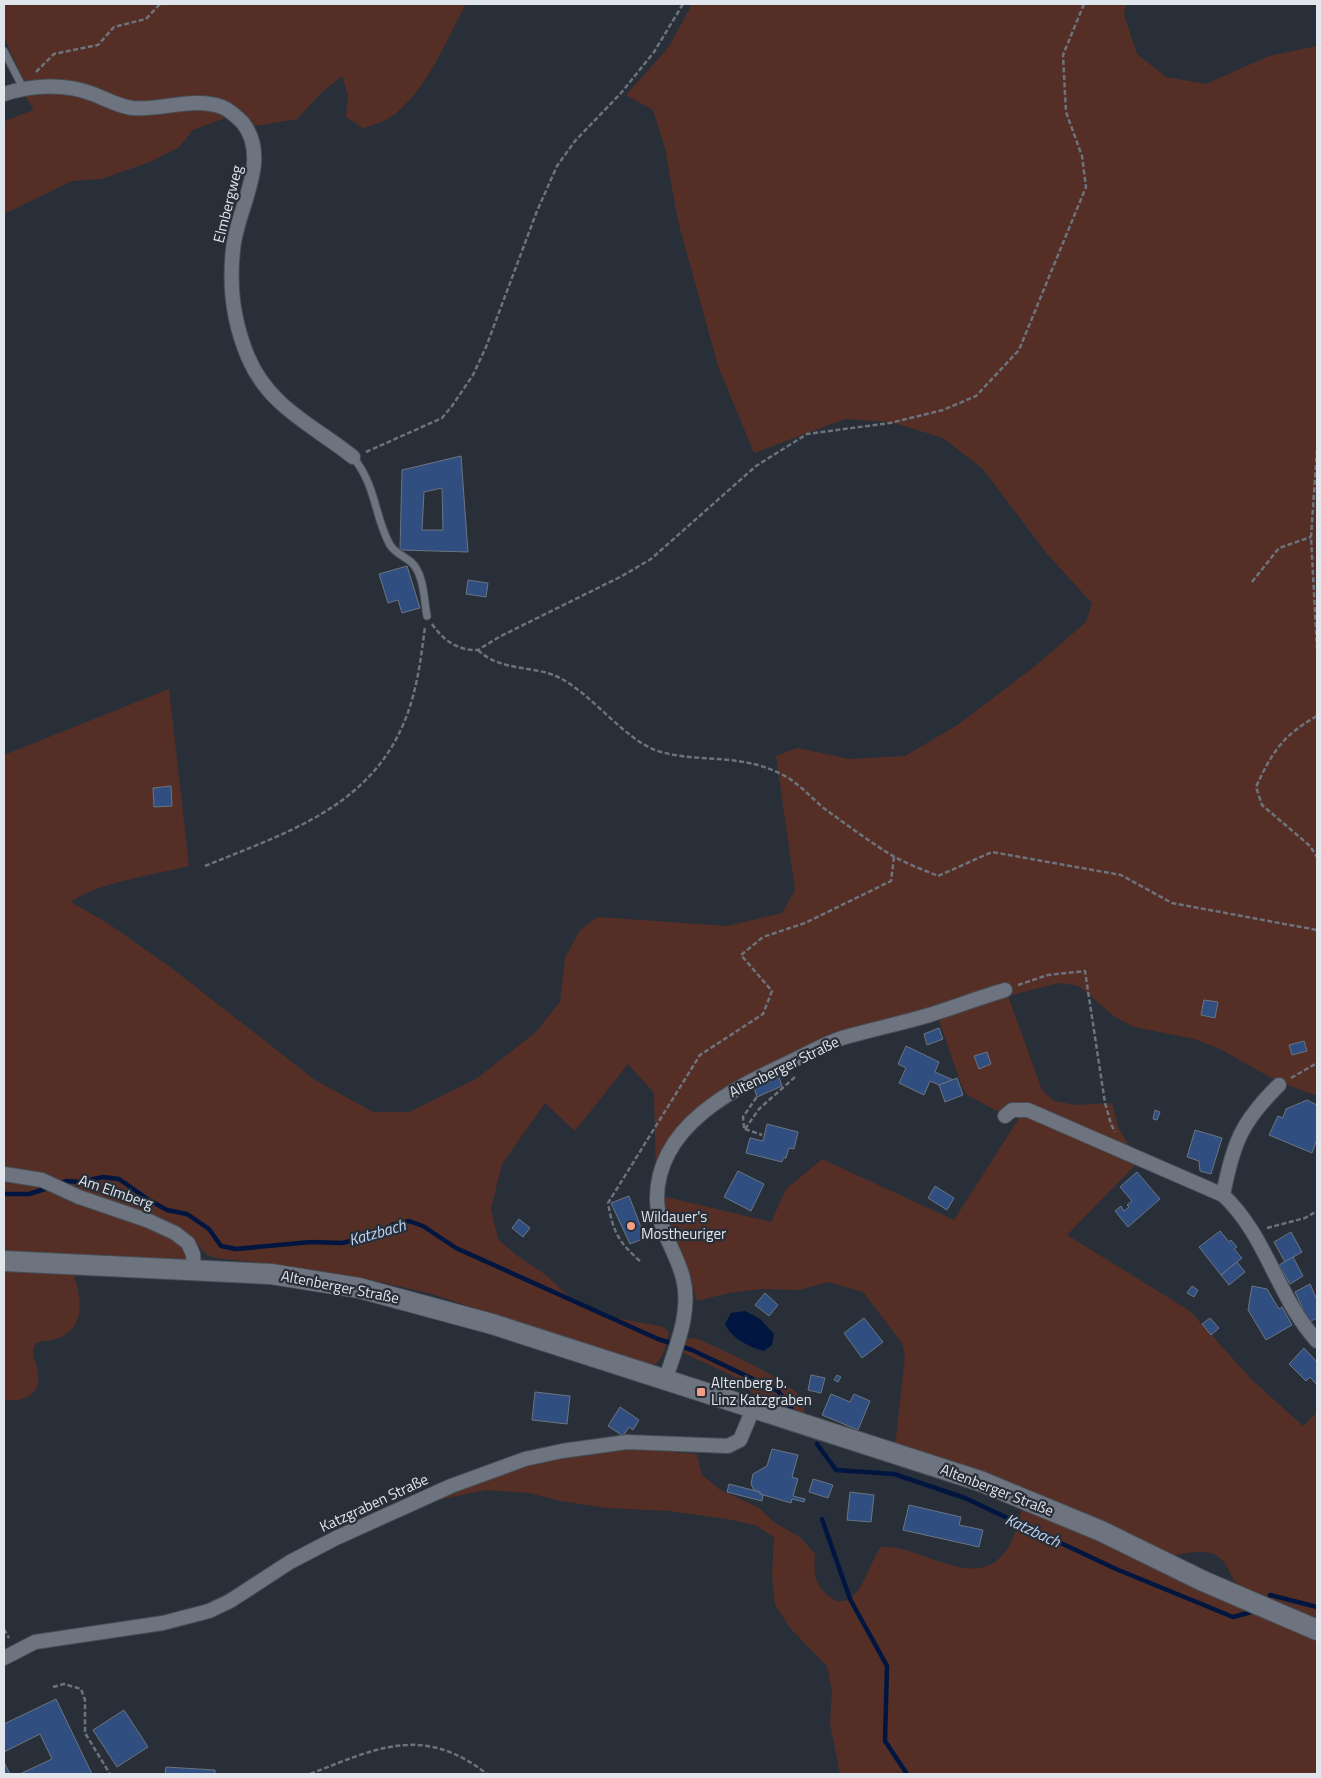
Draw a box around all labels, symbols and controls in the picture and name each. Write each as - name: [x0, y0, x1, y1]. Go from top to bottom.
- street label: Elmbergweg: [207, 162, 248, 245]
- street label: Altenberger Straße: [725, 1030, 843, 1103]
- street label: Am Elmberg: [76, 1168, 157, 1215]
- place label: Wildauer's Mostheuriger: [641, 1205, 726, 1245]
- water label: Katzbach: [346, 1212, 409, 1252]
- marker: Wildauer's Mostheuriger: [625, 1220, 637, 1232]
- street label: Altenberger Straße: [279, 1264, 401, 1309]
- place label: Altenberg b. Linz Katzgraben: [711, 1371, 812, 1411]
- marker: Altenberg b. Linz Katzgraben: [695, 1386, 707, 1398]
- street label: Altenberger Straße: [937, 1457, 1057, 1522]
- street label: Katzgraben Straße: [316, 1467, 432, 1538]
- water label: Katzbach: [1002, 1507, 1065, 1554]

